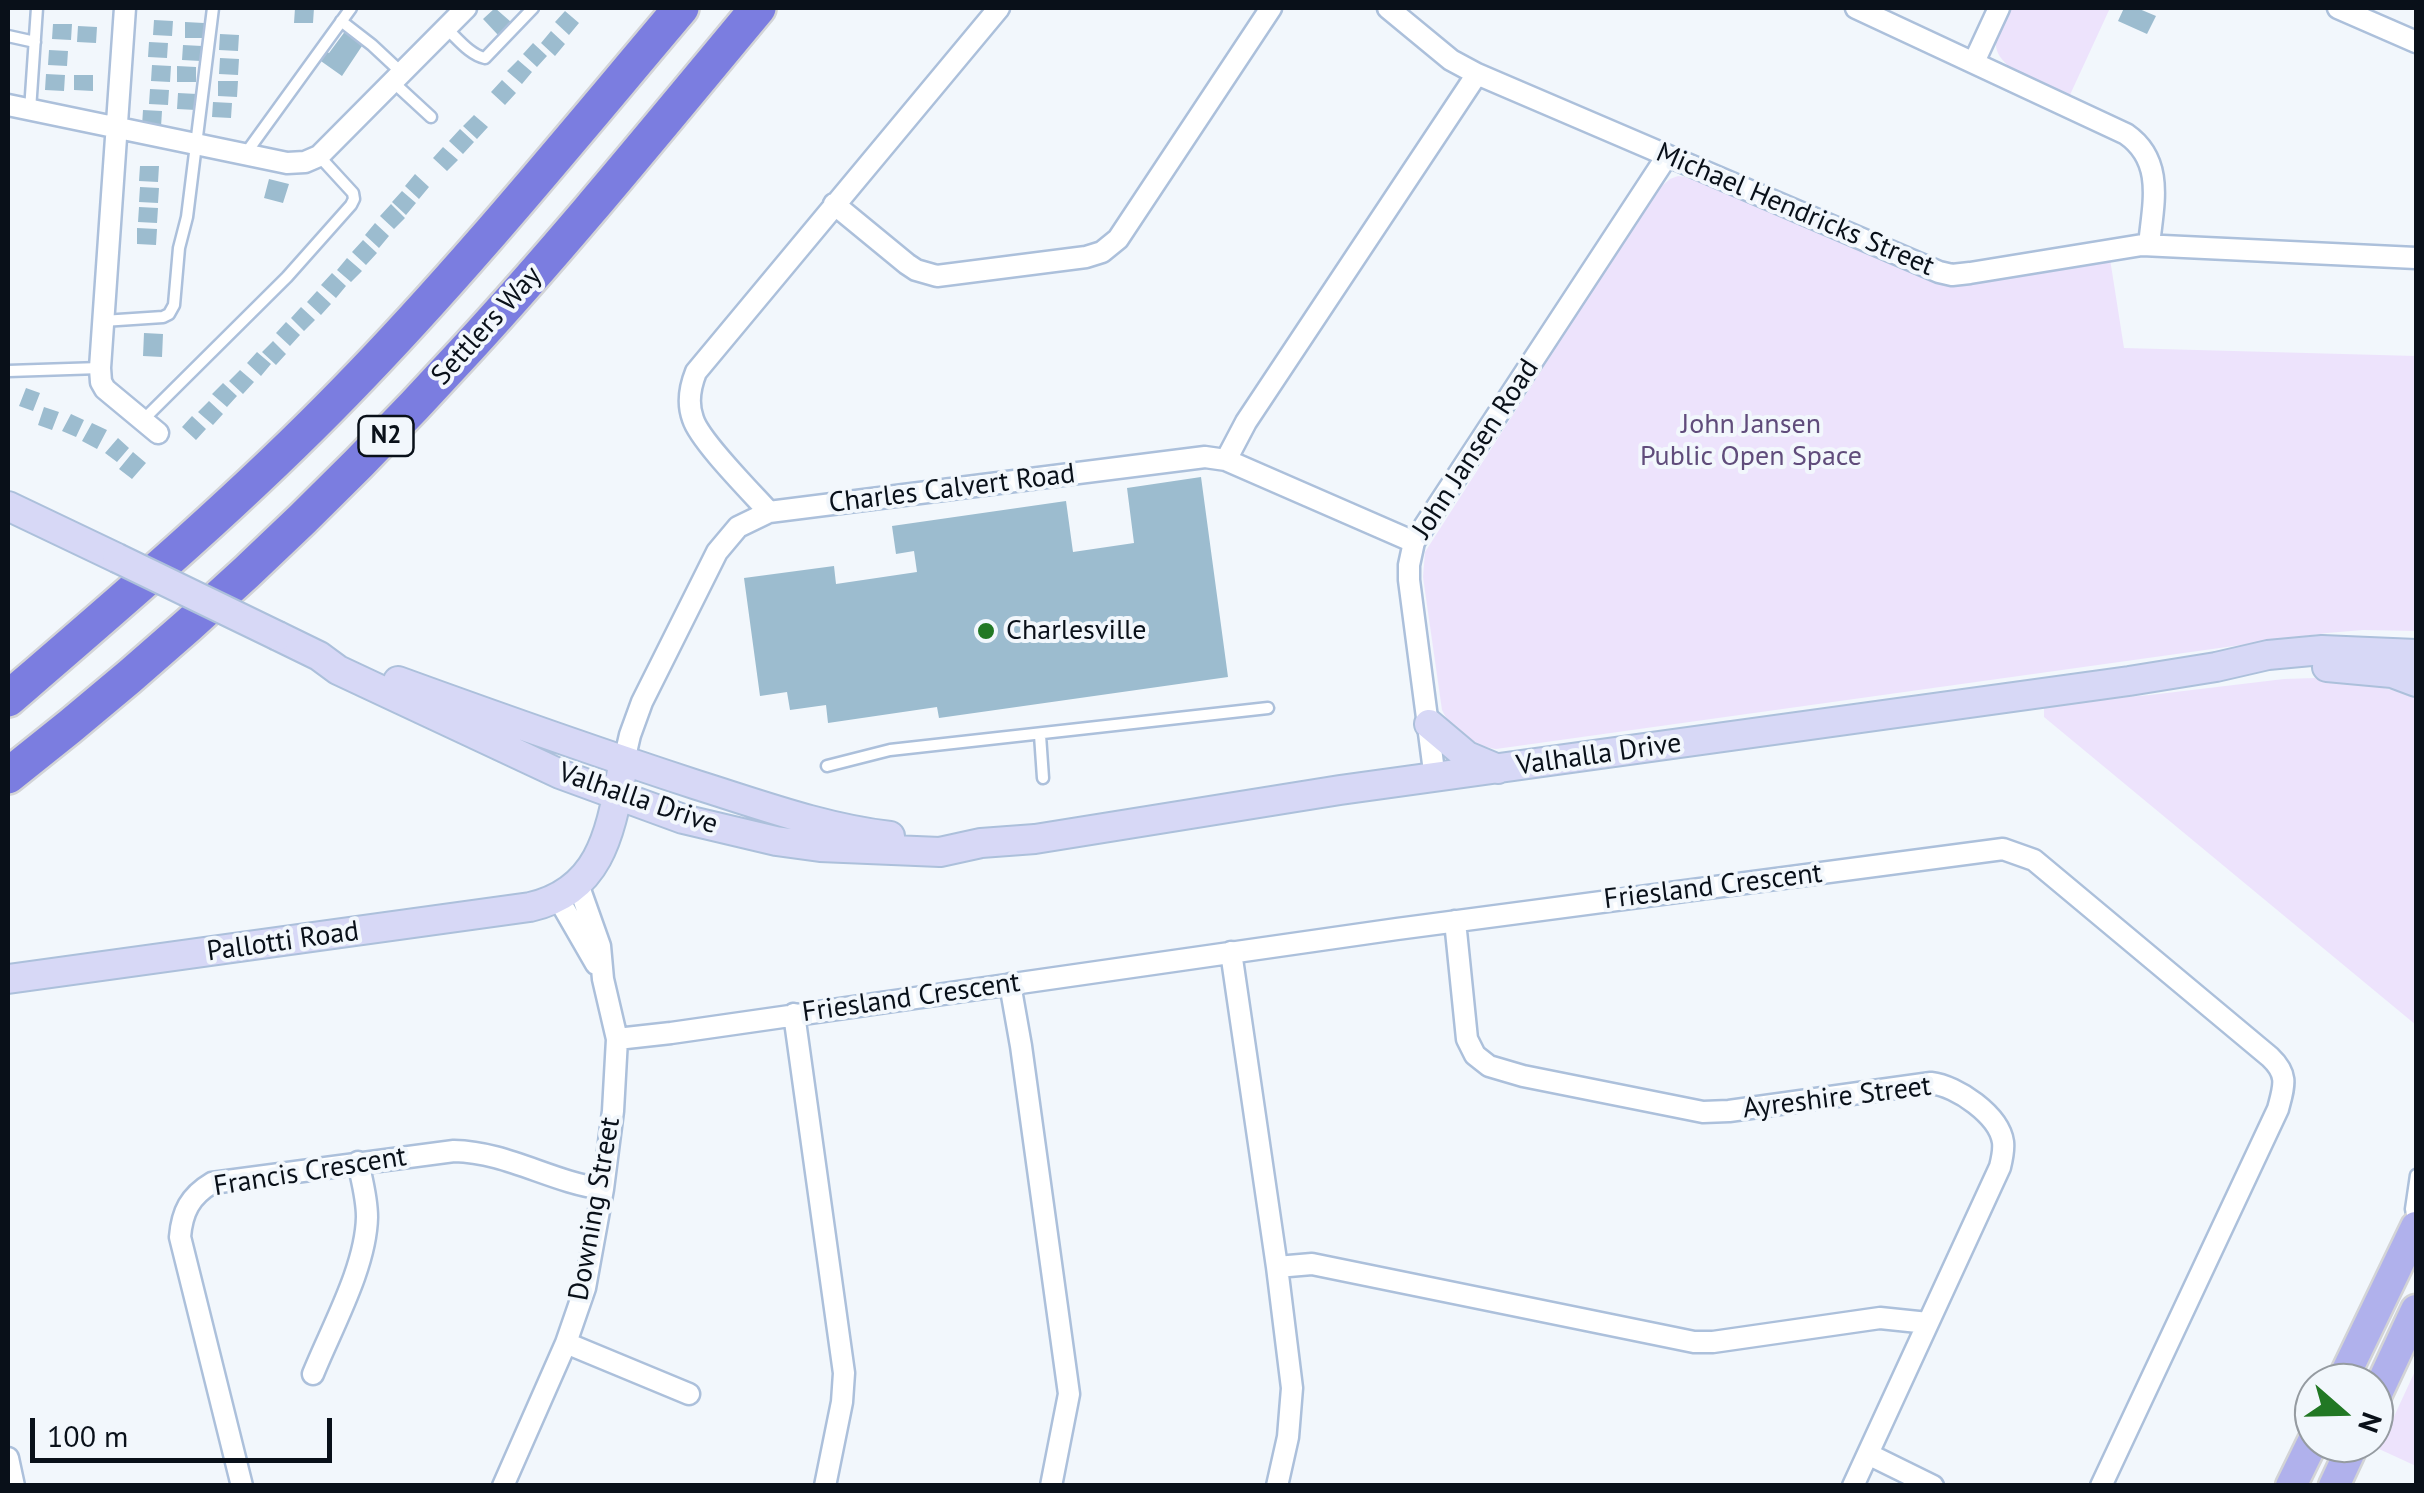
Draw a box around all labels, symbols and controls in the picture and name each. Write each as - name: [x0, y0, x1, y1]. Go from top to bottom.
- street label: Michael Hendricks Street: [1651, 136, 1939, 284]
- street label: Settlers Way: [425, 260, 549, 392]
- street label: John Jansen Road: [1406, 353, 1546, 545]
- park label: John Jansen Public Open Space: [1640, 408, 1862, 474]
- road number: N2: [358, 416, 414, 456]
- street label: Charles Calvert Road: [827, 457, 1077, 521]
- place label: Charlesville: [1006, 614, 1146, 648]
- marker: Charlesville: [975, 620, 997, 642]
- street label: Valhalla Drive: [1514, 727, 1684, 783]
- street label: Valhalla Drive: [554, 756, 722, 842]
- street label: Friesland Crescent: [1602, 857, 1824, 917]
- street label: Pallotti Road: [205, 915, 361, 969]
- street label: Friesland Crescent: [800, 966, 1022, 1030]
- street label: Ayreshire Street: [1741, 1070, 1933, 1126]
- street label: Downing Street: [562, 1115, 628, 1303]
- street label: Francis Crescent: [211, 1140, 409, 1204]
- north arrow: [2294, 1363, 2394, 1463]
- scale bar: [35, 1398, 338, 1460]
- text: N: [2350, 1408, 2391, 1438]
- text: 100 m: [47, 1416, 128, 1455]

